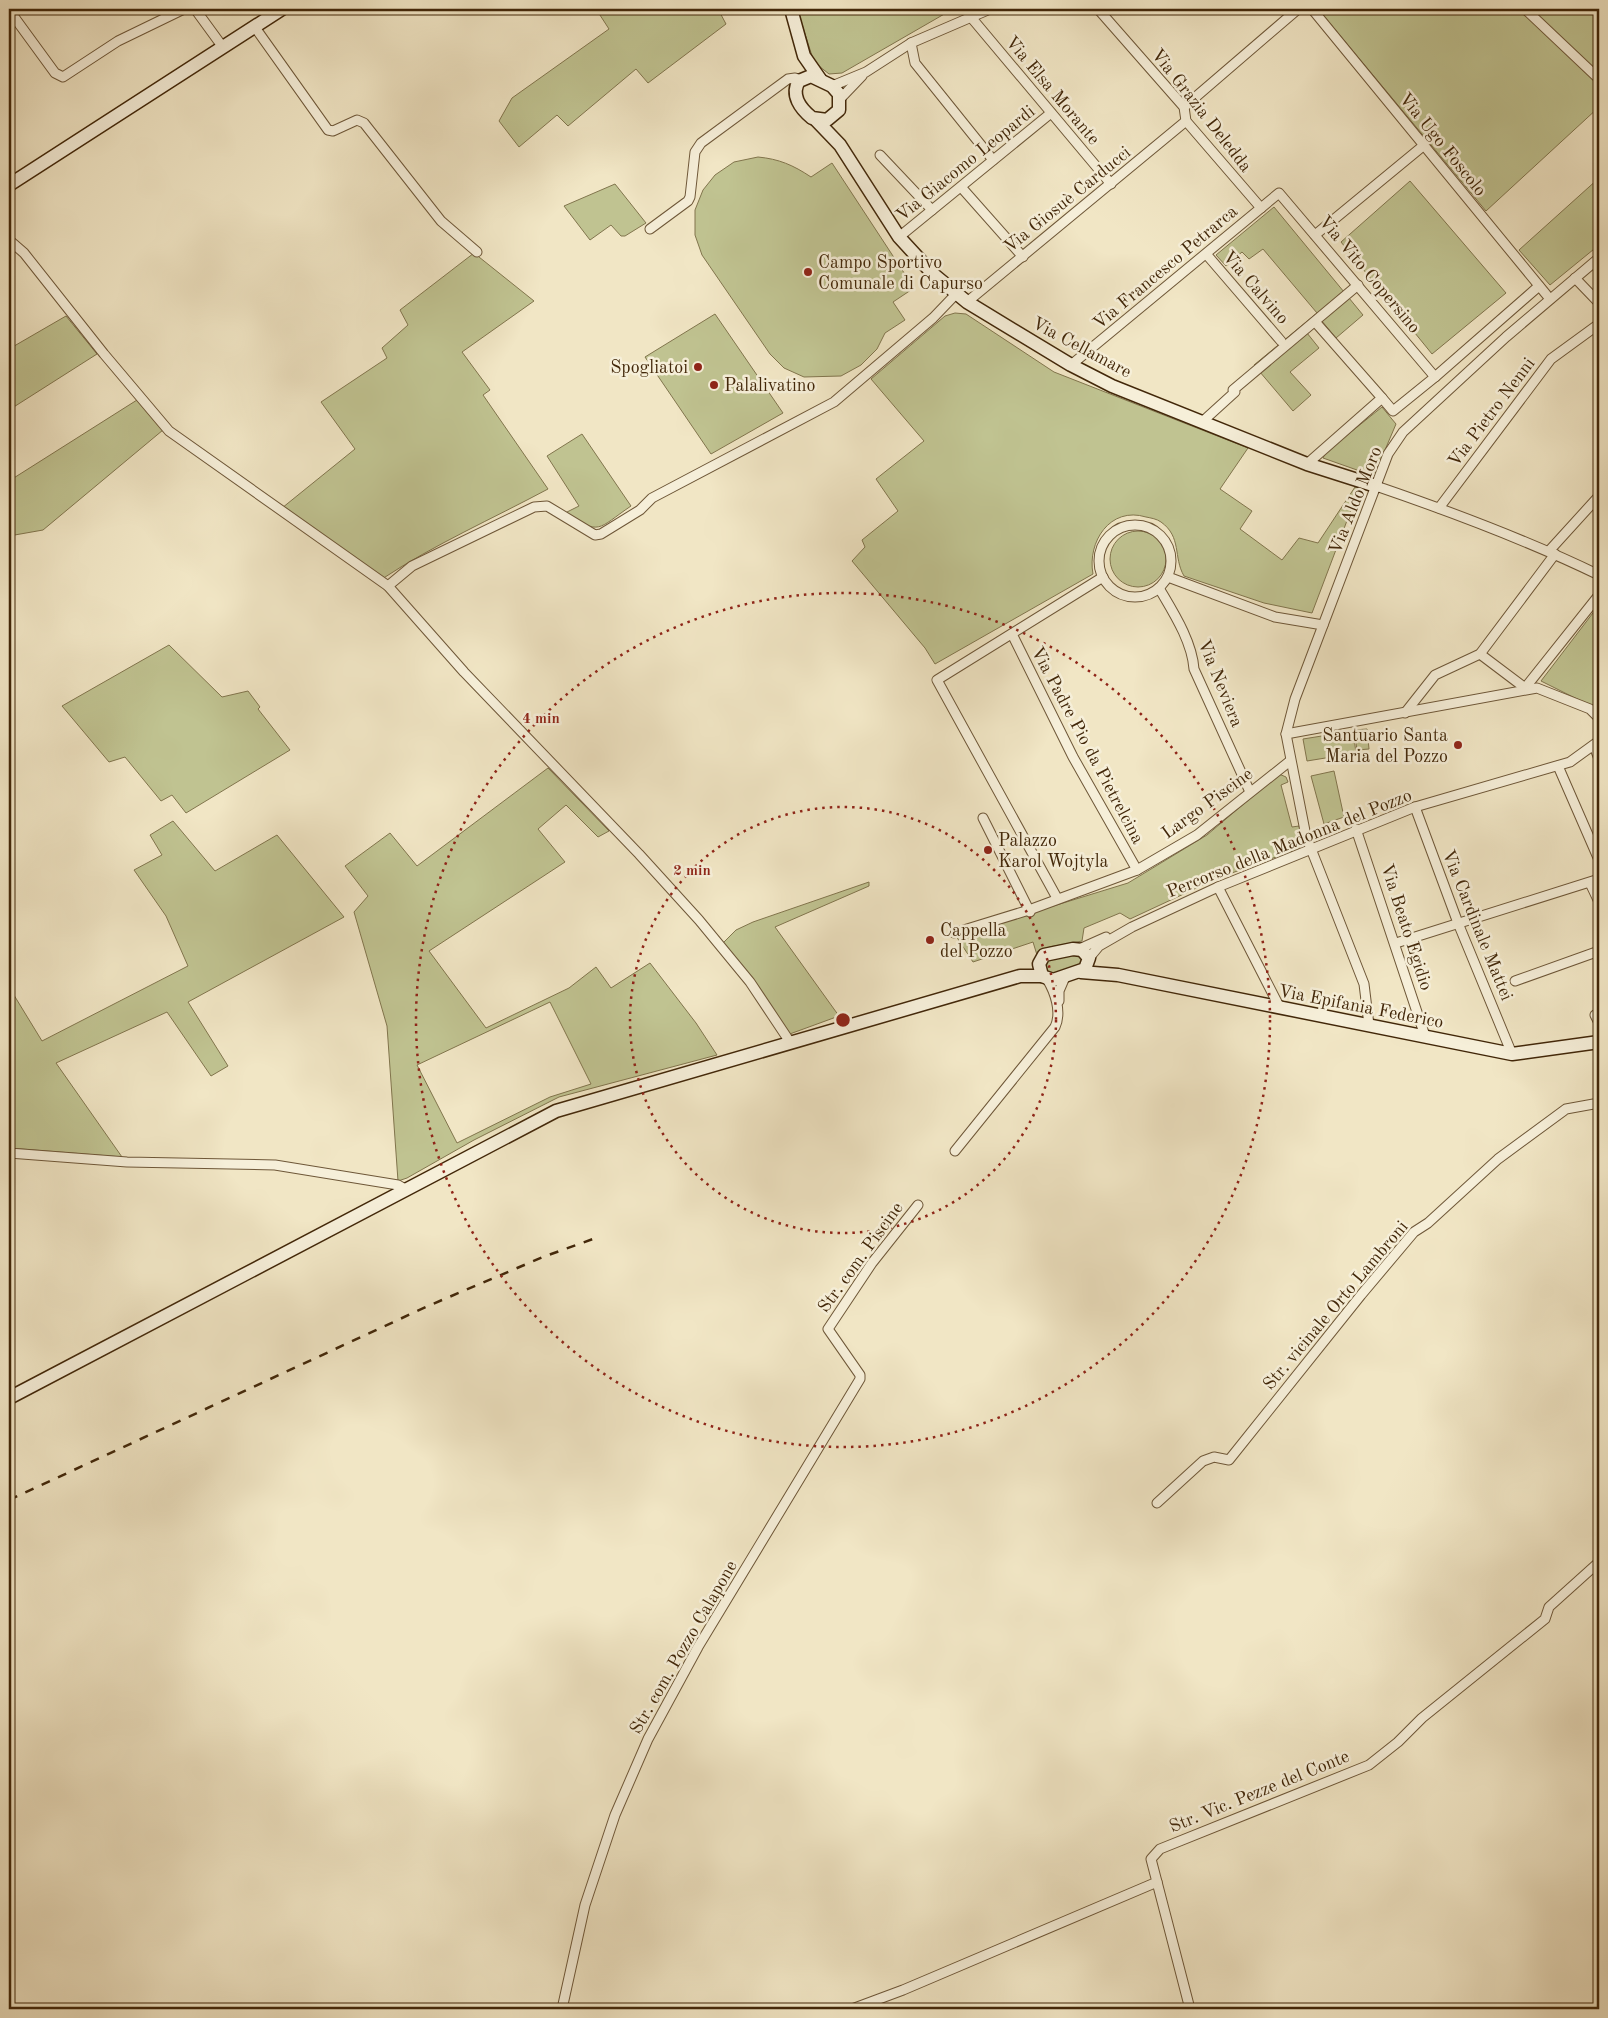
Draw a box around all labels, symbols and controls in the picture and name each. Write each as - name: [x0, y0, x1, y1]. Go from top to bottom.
- street label: Via Elsa Morante: [1002, 33, 1103, 148]
- street label: Via Grazia Deledda: [1148, 46, 1255, 176]
- street label: Via Ugo Foscolo: [1395, 90, 1489, 200]
- street label: Via Giacomo Leopardi: [893, 102, 1039, 225]
- street label: Via Giosuè Carducci: [1001, 143, 1135, 256]
- street label: Via Francesco Petrarca: [1090, 202, 1241, 333]
- street label: Via Vito Copersino: [1315, 212, 1424, 337]
- street label: Via Calvino: [1219, 248, 1292, 328]
- place label: Campo Sportivo Comunale di Capurso: [818, 254, 983, 293]
- marker: Campo Sportivo Comunale di Capurso: [802, 266, 814, 278]
- street label: Via Cellamare: [1029, 314, 1134, 382]
- street label: Via Pietro Nenni: [1445, 355, 1539, 470]
- place label: Spogliatoi: [610, 359, 688, 377]
- marker: Spogliatoi: [692, 361, 704, 373]
- place label: Palalivatino: [724, 377, 816, 395]
- marker: Palalivatino: [708, 379, 720, 391]
- street label: Via Aldo Moro: [1326, 444, 1386, 557]
- street label: Via Neviera: [1194, 637, 1246, 730]
- street label: Via Padre Pio da Pietrelcina: [1027, 644, 1147, 847]
- text: 4 min: [522, 712, 560, 727]
- place label: Santuario Santa Maria del Pozzo: [1322, 727, 1448, 766]
- marker: Santuario Santa Maria del Pozzo: [1452, 739, 1464, 751]
- street label: Largo Piscine: [1159, 765, 1256, 843]
- street label: Percorso della Madonna del Pozzo: [1164, 786, 1414, 901]
- place label: Palazzo Karol Wojtyla: [998, 832, 1109, 871]
- marker: Palazzo Karol Wojtyla: [982, 844, 994, 856]
- street label: Via Cardinale Mattei: [1439, 847, 1516, 1004]
- street label: Via Beato Egidio: [1377, 862, 1435, 993]
- text: 2 min: [673, 864, 711, 879]
- place label: Cappella del Pozzo: [940, 922, 1013, 961]
- marker: Cappella del Pozzo: [924, 934, 936, 946]
- street label: Via Epifania Federico: [1277, 982, 1445, 1032]
- centre of rings: [834, 1011, 852, 1029]
- street label: Str. com. Piscine: [815, 1199, 907, 1316]
- street label: Str. vicinale Orto Lambroni: [1260, 1218, 1412, 1394]
- street label: Str. com. Pozzo Calapone: [627, 1558, 741, 1737]
- street label: Str. Vic. Pezze del Conte: [1167, 1748, 1352, 1836]

